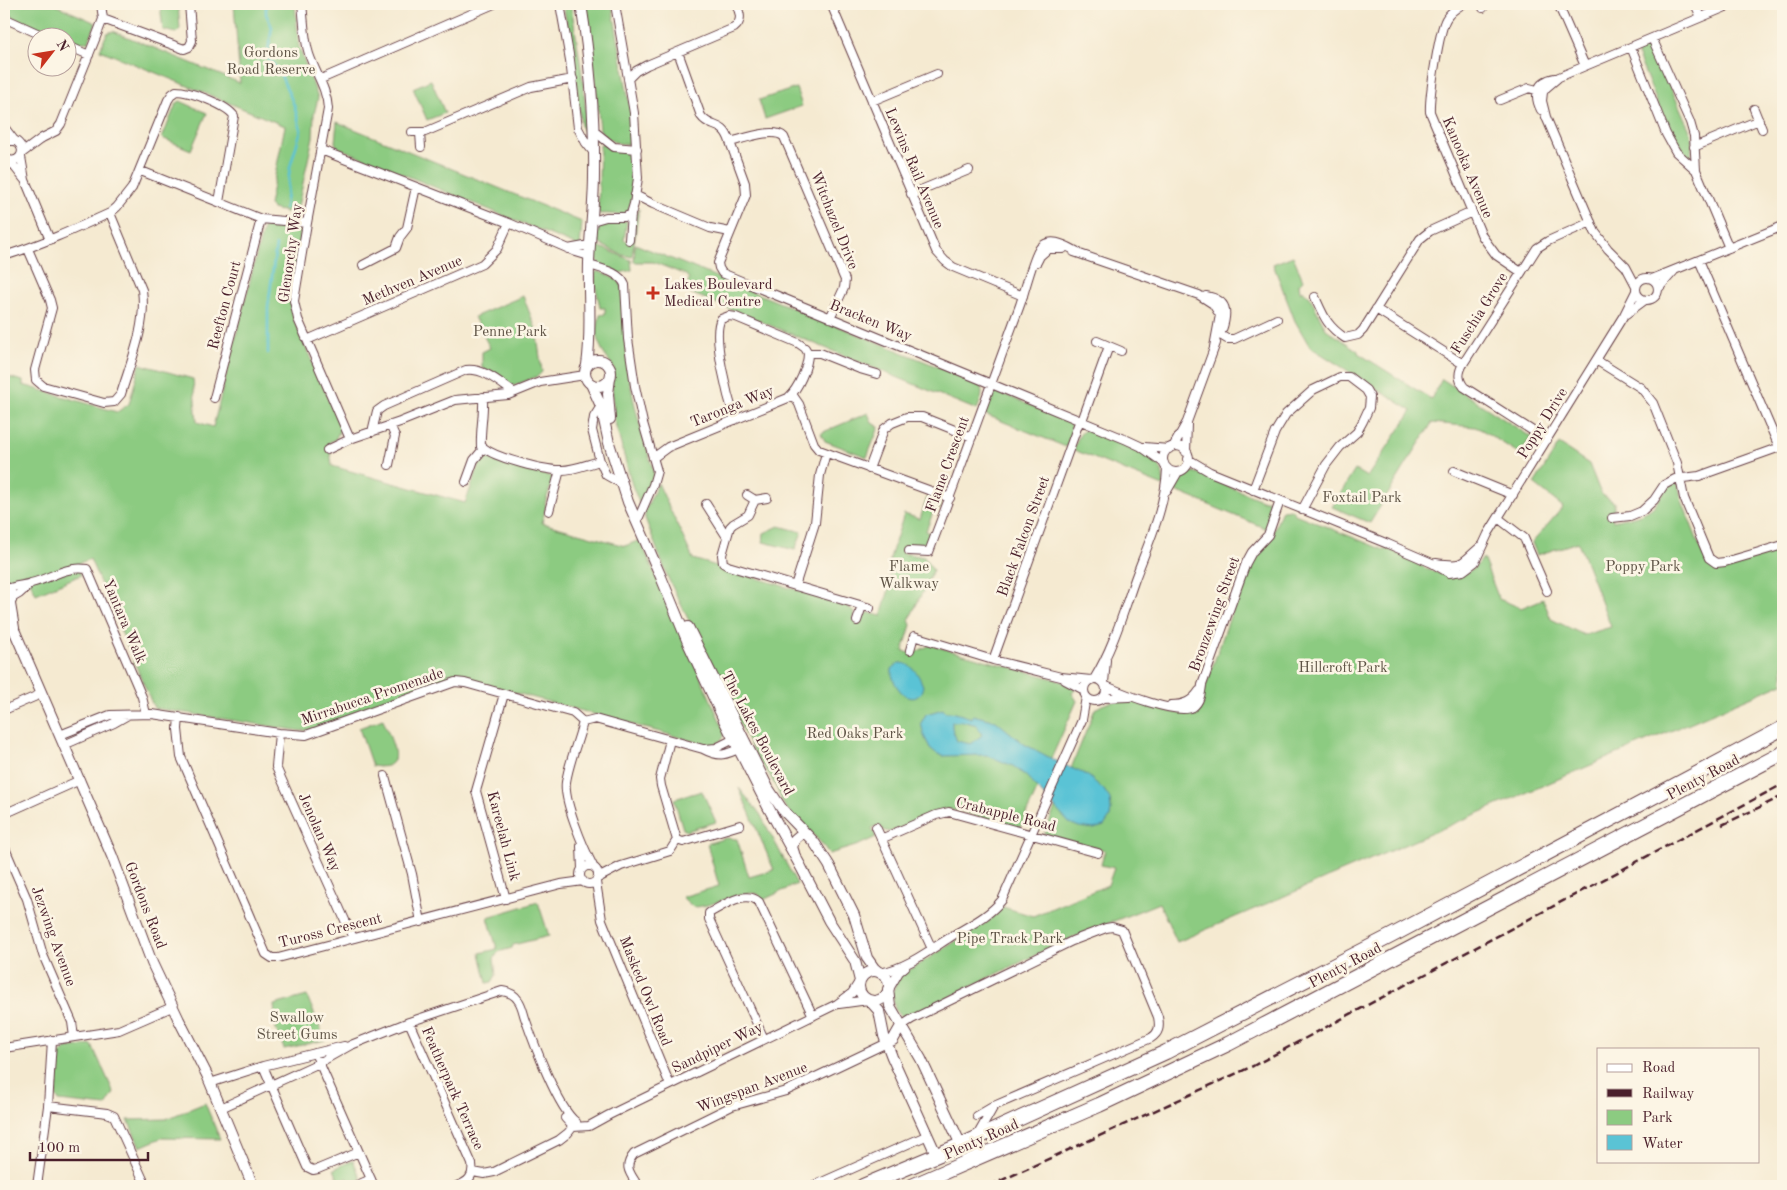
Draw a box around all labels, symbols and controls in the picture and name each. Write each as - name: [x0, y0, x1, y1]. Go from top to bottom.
- north arrow: [28, 28, 78, 78]
- text: N: [54, 38, 71, 54]
- park label: Gordons Road Reserve: [227, 46, 316, 78]
- street label: Lewins Rail Avenue: [881, 106, 946, 231]
- street label: Kanooka Avenue: [1438, 115, 1495, 221]
- street label: Witchazel Drive: [807, 169, 860, 272]
- street label: Glenorchy Way: [277, 202, 306, 304]
- street label: Methven Avenue: [360, 254, 465, 309]
- street label: Reefton Court: [206, 259, 245, 351]
- street label: Fuschia Grove: [1449, 270, 1511, 357]
- place label: Lakes Boulevard Medical Centre: [664, 278, 773, 310]
- marker: Lakes Boulevard Medical Centre: [646, 286, 660, 300]
- street label: Bracken Way: [827, 298, 914, 345]
- park label: Penne Park: [473, 325, 547, 340]
- street label: Taronga Way: [689, 384, 777, 431]
- street label: Poppy Drive: [1516, 386, 1571, 462]
- street label: Flame Crescent: [924, 414, 973, 515]
- street label: Black Falcon Street: [996, 474, 1053, 599]
- park label: Foxtail Park: [1322, 491, 1402, 506]
- street label: Bronzewing Street: [1188, 555, 1243, 674]
- park label: Flame Walkway: [879, 560, 939, 592]
- park label: Poppy Park: [1605, 560, 1681, 575]
- street label: Yantara Walk: [99, 577, 148, 666]
- park label: Hillcroft Park: [1298, 661, 1388, 676]
- street label: Mirrabucca Promenade: [299, 666, 446, 729]
- street label: The Lakes Boulevard: [718, 669, 796, 798]
- park label: Red Oaks Park: [807, 727, 904, 742]
- street label: Plenty Road: [1665, 753, 1743, 804]
- street label: Kareelah Link: [483, 790, 522, 883]
- street label: Jenolan Way: [295, 791, 343, 874]
- street label: Crabapple Road: [954, 796, 1057, 835]
- street label: Gordons Road: [121, 860, 168, 951]
- street label: Jezwing Avenue: [28, 884, 78, 989]
- street label: Tuross Crescent: [277, 911, 384, 952]
- park label: Pipe Track Park: [957, 932, 1064, 947]
- street label: Masked Owl Road: [616, 934, 674, 1049]
- street label: Plenty Road: [1307, 941, 1385, 992]
- park label: Swallow Street Gums: [256, 1011, 338, 1043]
- street label: Sandpiper Way: [670, 1020, 766, 1077]
- street label: Featherpark Terrace: [418, 1025, 486, 1152]
- legend: [1597, 1048, 1760, 1162]
- street label: Wingspan Avenue: [695, 1060, 810, 1116]
- text: Road: [1642, 1061, 1676, 1076]
- text: Railway: [1642, 1087, 1695, 1102]
- text: Park: [1642, 1111, 1673, 1126]
- street label: Plenty Road: [942, 1117, 1021, 1164]
- scale bar: [30, 1130, 148, 1162]
- text: Water: [1642, 1137, 1683, 1152]
- text: 100 m: [38, 1141, 80, 1156]

